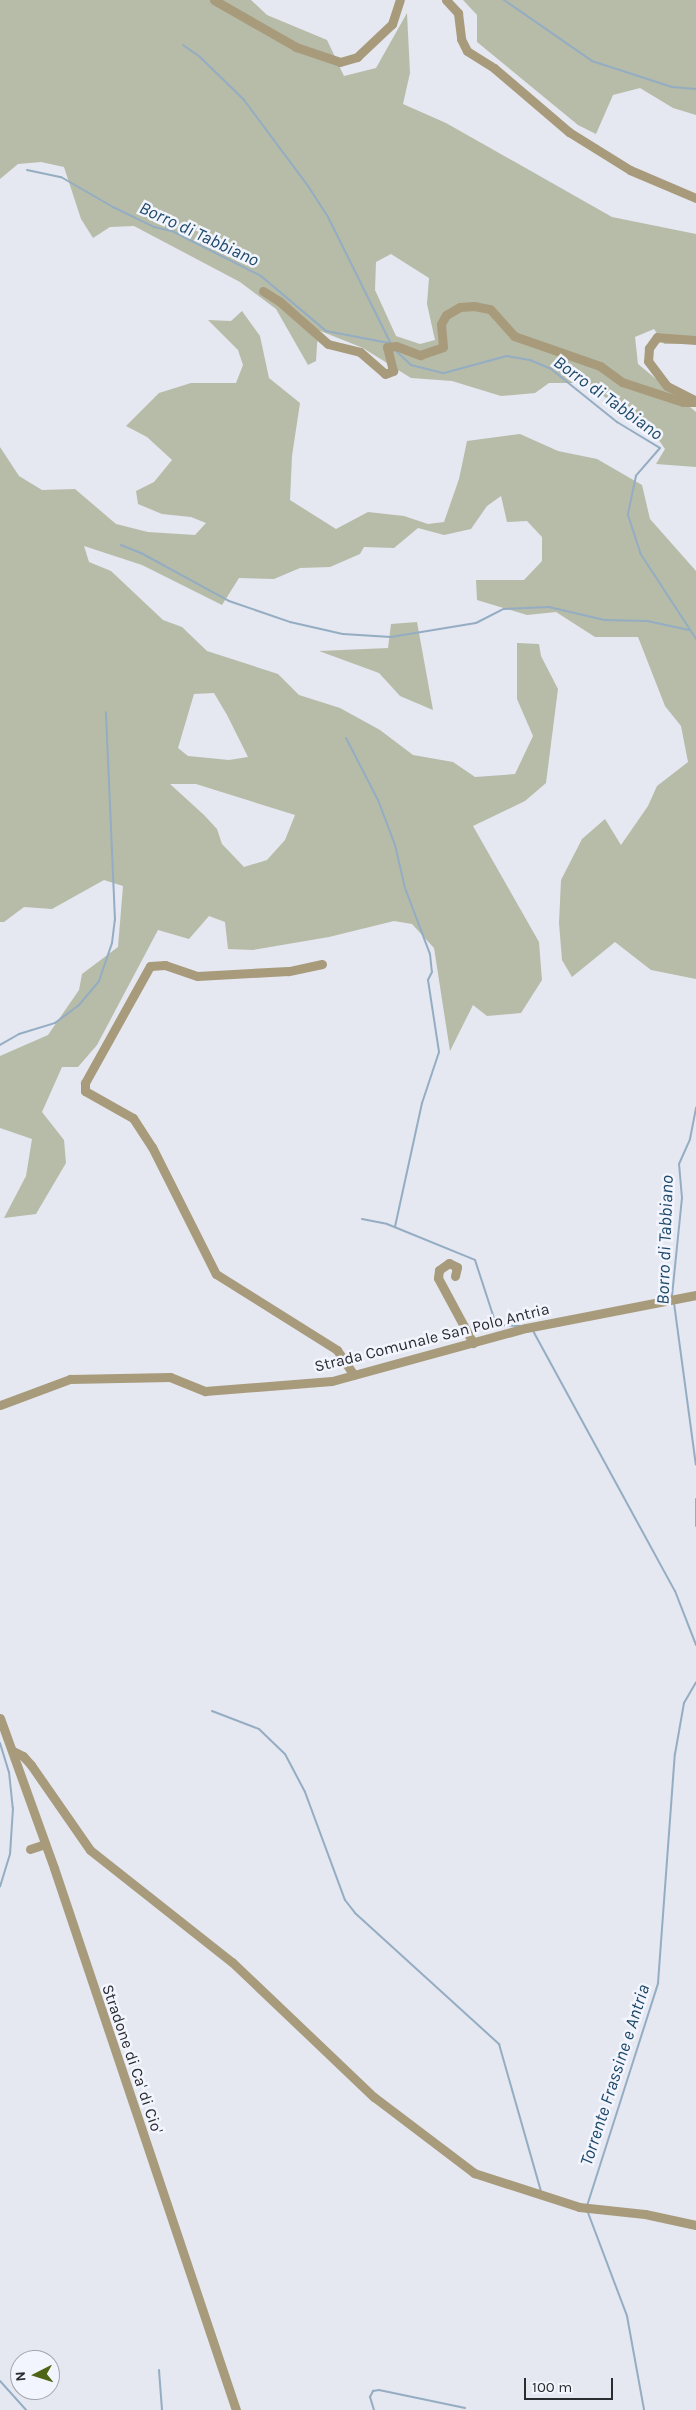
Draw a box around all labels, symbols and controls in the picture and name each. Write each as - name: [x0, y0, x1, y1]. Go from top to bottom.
- water label: Borro di Tabbiano: [136, 197, 262, 271]
- water label: Borro di Tabbiano: [549, 351, 667, 445]
- water label: Borro di Tabbiano: [652, 1175, 678, 1305]
- street label: Strada Comunale San Polo Antria: [313, 1299, 551, 1377]
- street label: Stradone di Ca' di Cio': [97, 1982, 167, 2136]
- water label: Torrente Frassine e Antria: [575, 1982, 655, 2168]
- north arrow: [10, 2350, 60, 2400]
- scale bar: [526, 2368, 615, 2400]
- text: N: [12, 2371, 29, 2382]
- text: 100 m: [532, 2378, 572, 2396]

